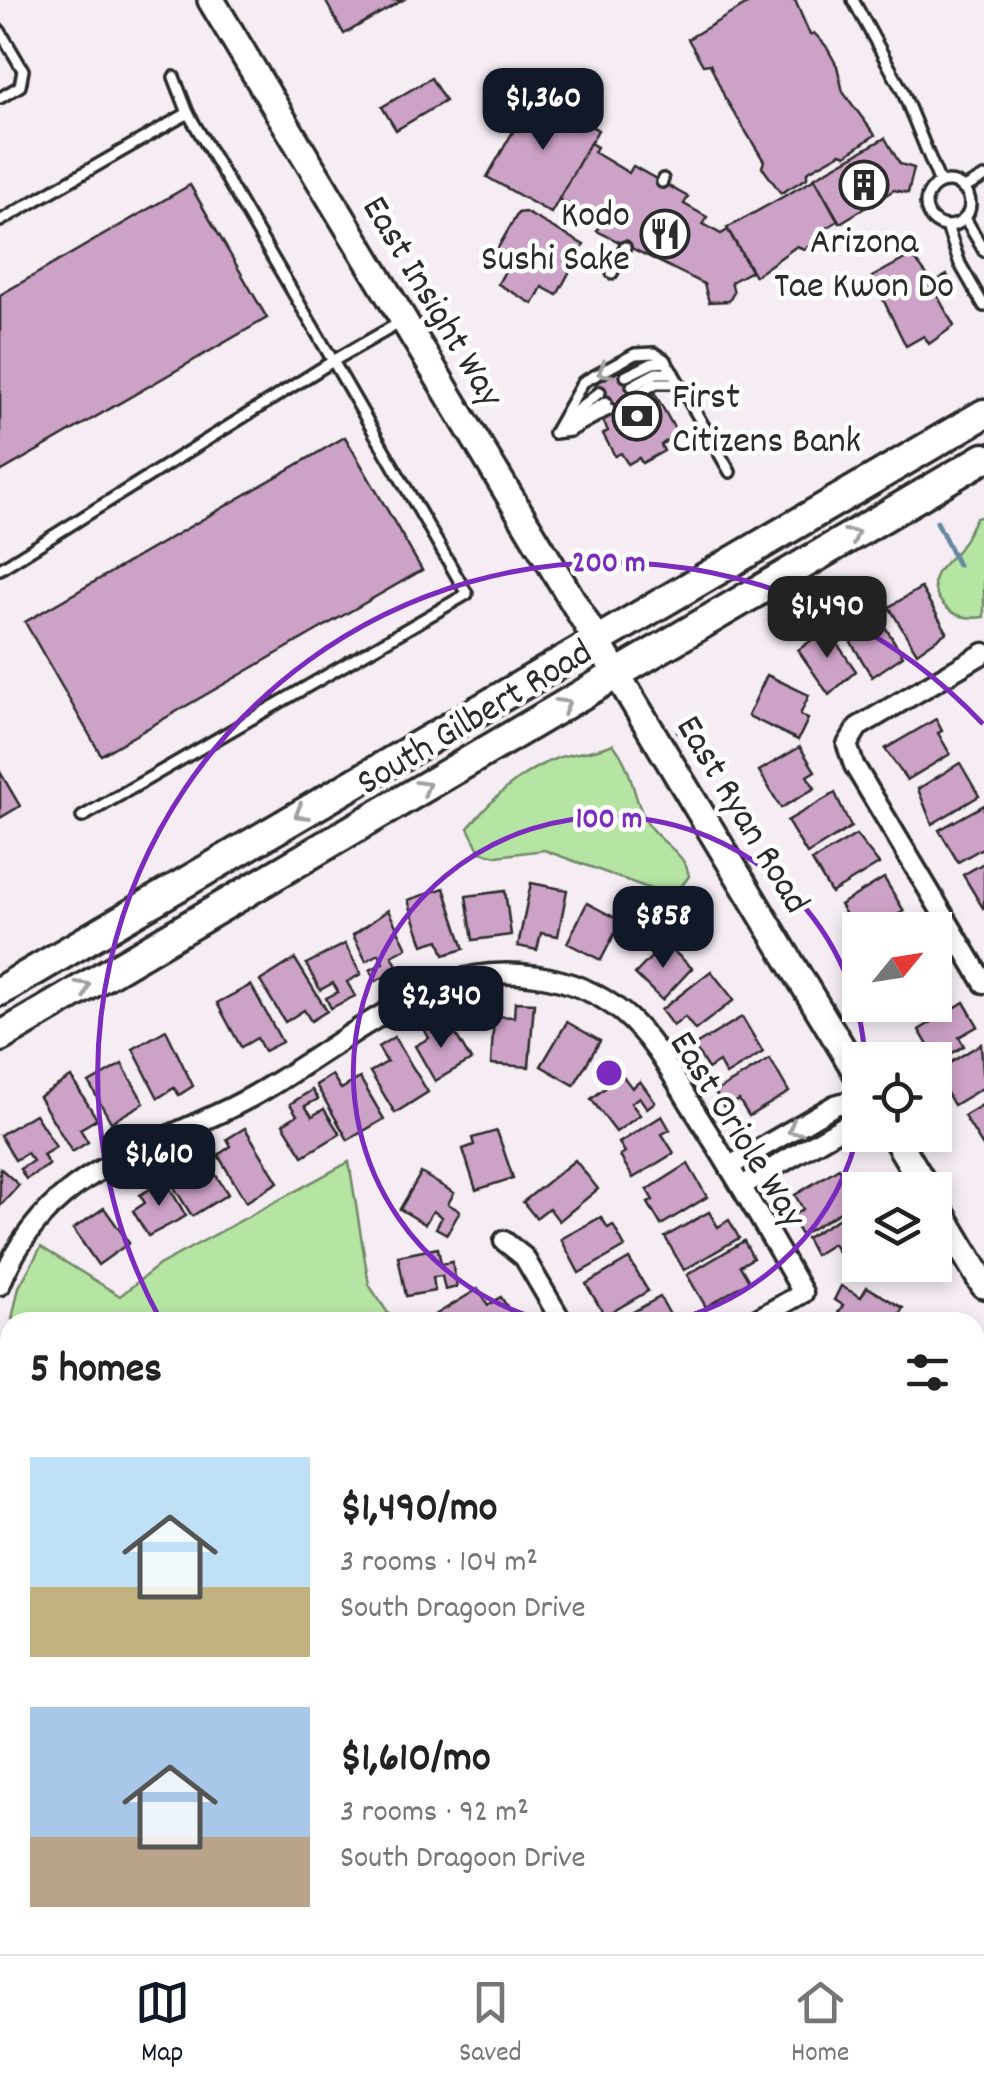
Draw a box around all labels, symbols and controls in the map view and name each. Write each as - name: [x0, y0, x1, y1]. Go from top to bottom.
- pin: $1,360: [462, 68, 624, 153]
- text: $1,360: [505, 77, 581, 123]
- building icon: Arizona Tae Kwon Do: [838, 159, 890, 211]
- street label: East Insight Way: [345, 187, 515, 419]
- place label: Kodo Sushi Sake: [481, 190, 630, 289]
- restaurant icon: Kodo Sushi Sake: [639, 208, 691, 260]
- place label: Arizona Tae Kwon Do: [774, 217, 954, 316]
- one-way arrow: [597, 358, 615, 378]
- place label: First Citizens Bank: [672, 372, 861, 471]
- bank icon: First Citizens Bank: [611, 390, 663, 442]
- one-way arrow: [842, 528, 860, 547]
- text: 200 m: [572, 544, 646, 587]
- pin: $1,490: [746, 576, 908, 661]
- text: $1,490: [790, 585, 864, 631]
- street label: South Gilbert Road: [347, 628, 604, 812]
- one-way arrow: [553, 698, 571, 717]
- street label: East Ryan Road: [659, 706, 821, 926]
- one-way arrow: [414, 780, 432, 799]
- text: 100 m: [576, 800, 642, 843]
- one-way arrow: [294, 801, 312, 820]
- pin: $858: [604, 886, 722, 971]
- text: $858: [635, 895, 691, 941]
- north arrow: [842, 912, 952, 1022]
- map controls: [842, 912, 952, 1282]
- pin: $2,340: [360, 966, 522, 1051]
- text: $2,340: [400, 975, 482, 1021]
- one-way arrow: [73, 980, 91, 999]
- street label: East Oriole Way: [653, 1022, 818, 1241]
- button: locate: [842, 1042, 952, 1152]
- centre of rings: [591, 1055, 627, 1091]
- one-way arrow: [786, 1117, 804, 1136]
- pin: $1,610: [78, 1124, 240, 1209]
- text: $1,610: [124, 1133, 194, 1179]
- button: layers: [842, 1172, 952, 1282]
- text: 5 homes: [30, 1342, 162, 1402]
- icon: filters: [900, 1345, 955, 1400]
- text: $1,490/mo: [340, 1481, 498, 1541]
- icon: home: [110, 1497, 230, 1617]
- text: 3 rooms · 104 m²: [340, 1541, 538, 1587]
- text: South Dragoon Drive: [340, 1587, 586, 1633]
- text: $1,610/mo: [340, 1731, 491, 1791]
- icon: home: [110, 1747, 230, 1867]
- text: 3 rooms · 92 m²: [340, 1791, 529, 1837]
- text: South Dragoon Drive: [340, 1837, 586, 1883]
- tab: Map: [135, 1975, 190, 2075]
- tab: Saved: [459, 1975, 522, 2075]
- tab: Home: [791, 1975, 849, 2075]

